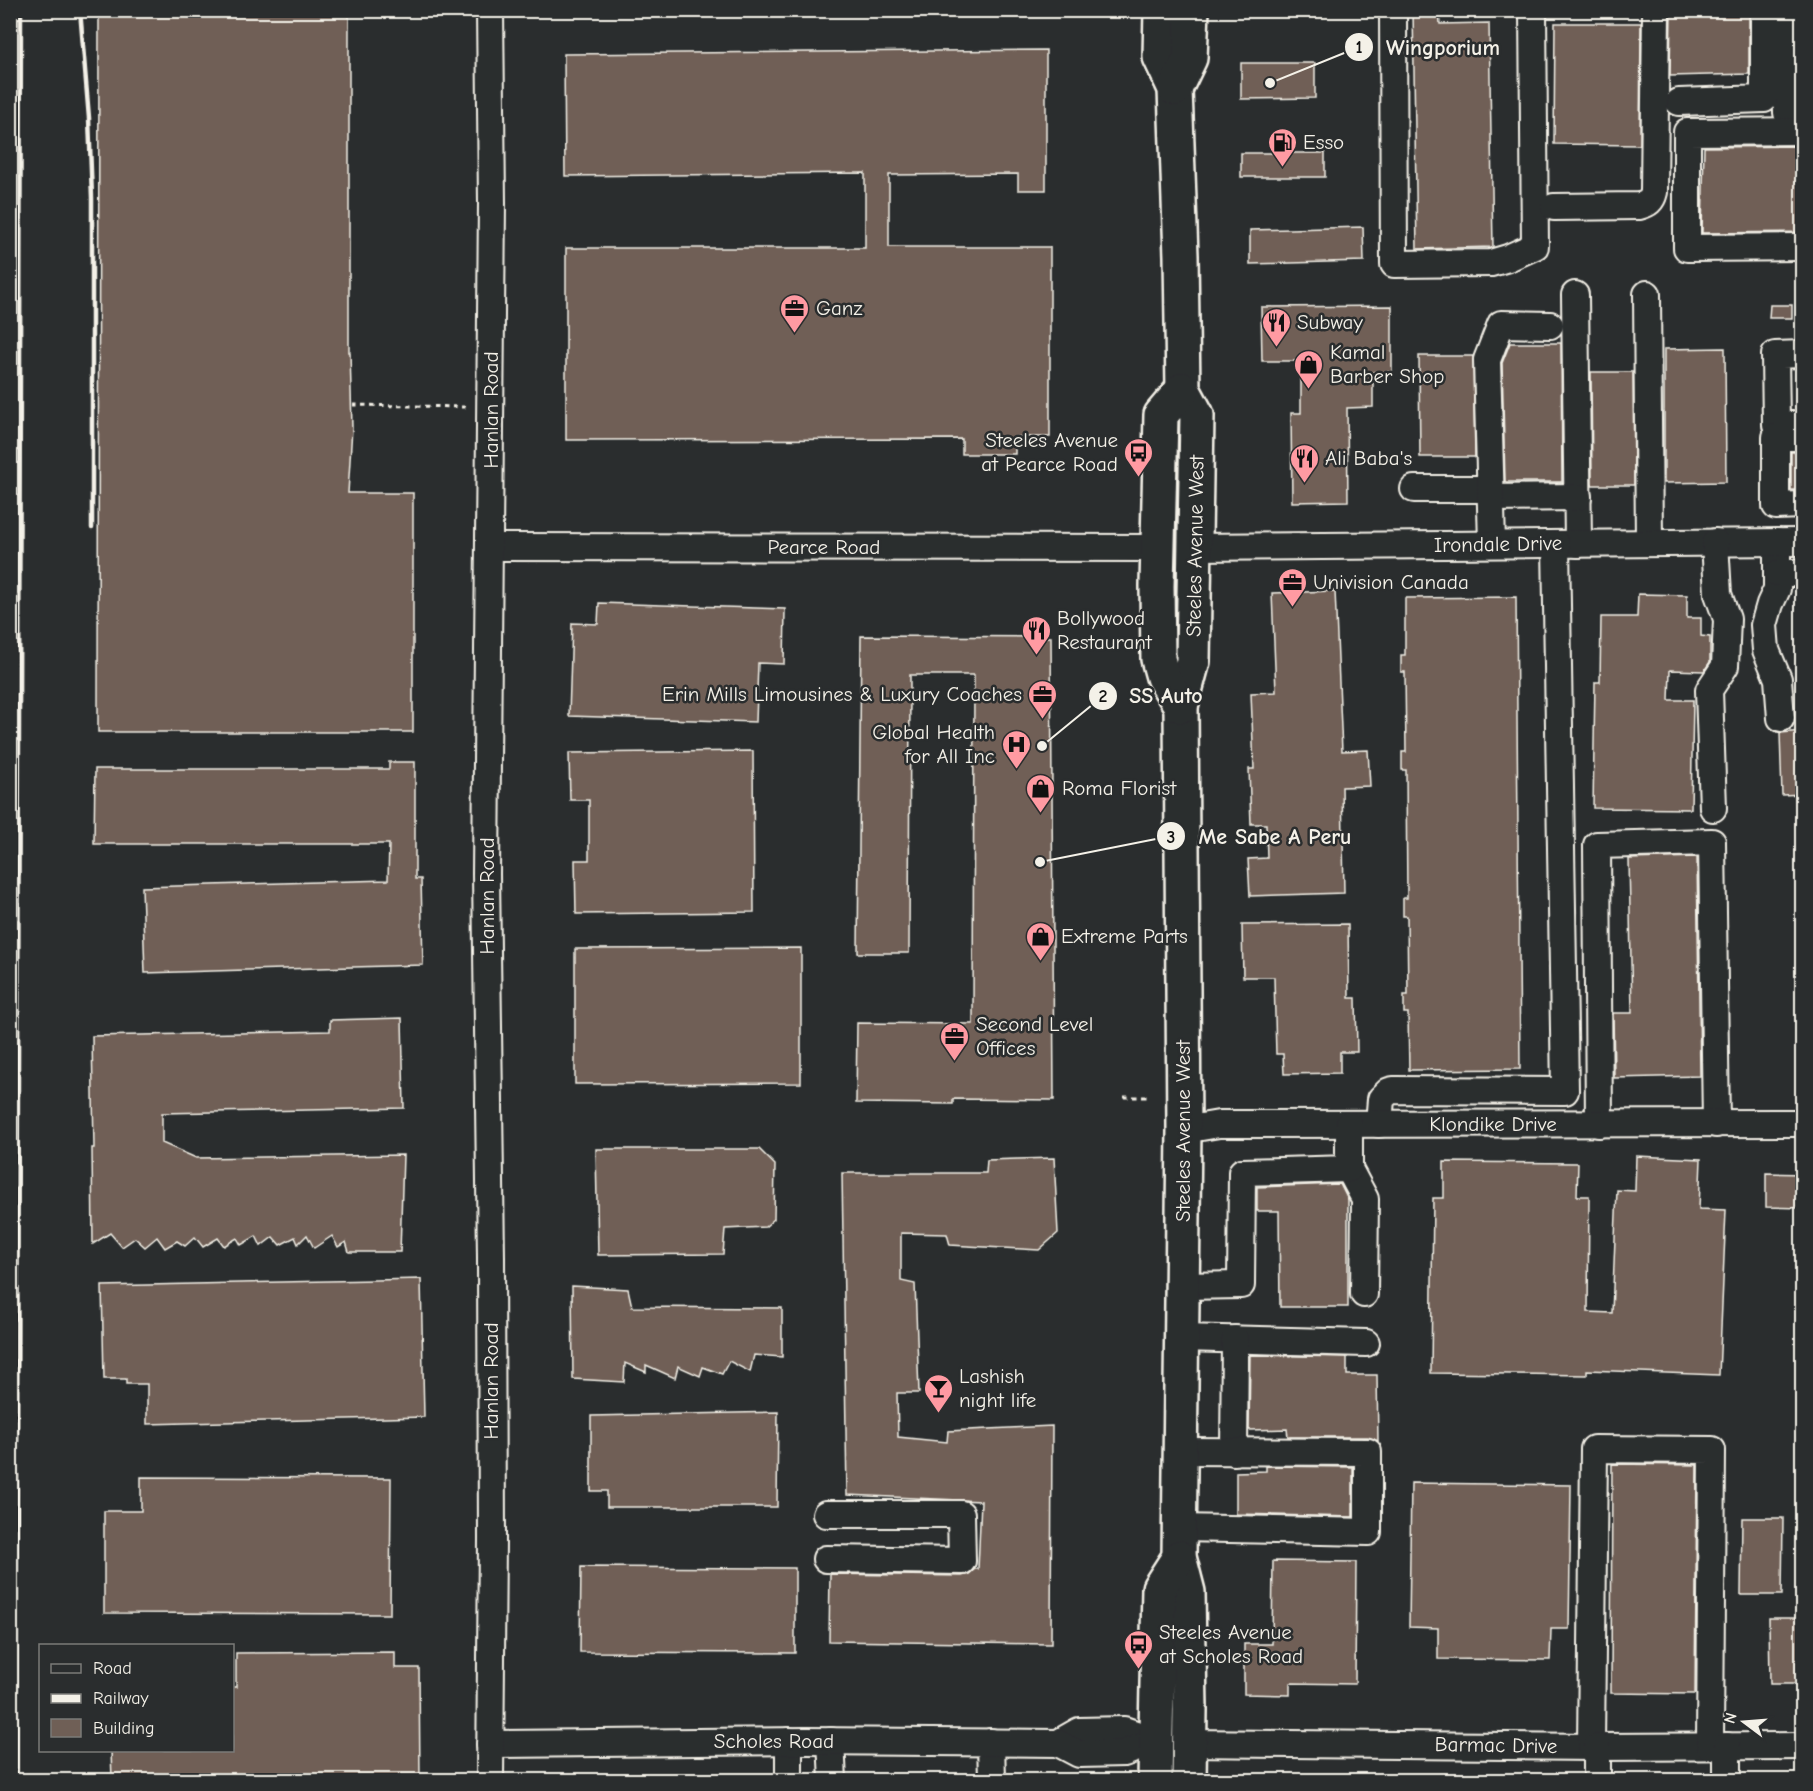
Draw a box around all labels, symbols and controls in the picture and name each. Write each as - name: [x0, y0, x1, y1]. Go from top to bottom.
- callout: Wingporium: [1344, 27, 1512, 67]
- text: Wingporium: [1386, 35, 1500, 61]
- text: 1: [1355, 37, 1363, 58]
- fuel station icon: Esso: [1266, 126, 1298, 168]
- place label: Esso: [1303, 130, 1344, 154]
- office icon: Ganz: [779, 292, 811, 334]
- place label: Ganz: [816, 296, 863, 320]
- restaurant icon: Subway: [1260, 306, 1292, 348]
- place label: Subway: [1297, 310, 1363, 334]
- place label: Kamal Barber Shop: [1330, 340, 1444, 388]
- shop icon: Kamal Barber Shop: [1293, 348, 1325, 390]
- street label: Hanlan Road: [479, 351, 503, 469]
- place label: Steeles Avenue at Pearce Road: [981, 428, 1118, 476]
- bus stop icon: Steeles Avenue at Pearce Road: [1123, 436, 1155, 478]
- restaurant icon: Ali Baba's: [1288, 442, 1320, 484]
- place label: Ali Baba's: [1325, 446, 1412, 470]
- street label: Steeles Avenue West: [1181, 454, 1209, 637]
- street label: Irondale Drive: [1434, 531, 1562, 557]
- street label: Pearce Road: [768, 535, 880, 559]
- office icon: Univision Canada: [1276, 566, 1308, 608]
- place label: Univision Canada: [1313, 570, 1469, 594]
- place label: Bollywood Restaurant: [1057, 606, 1153, 654]
- restaurant icon: Bollywood Restaurant: [1020, 614, 1052, 656]
- callout: SS Auto: [1088, 676, 1215, 716]
- office icon: Erin Mills Limousines & Luxury Coaches: [1027, 678, 1059, 720]
- place label: Erin Mills Limousines & Luxury Coaches: [662, 682, 1022, 706]
- text: SS Auto: [1129, 683, 1203, 709]
- text: 2: [1099, 686, 1108, 707]
- place label: Global Health for All Inc: [872, 720, 995, 768]
- hospital icon: Global Health for All Inc: [1000, 728, 1032, 770]
- shop icon: Roma Florist: [1025, 772, 1057, 814]
- place label: Roma Florist: [1062, 776, 1177, 800]
- callout: Me Sabe A Peru: [1156, 816, 1363, 856]
- text: Me Sabe A Peru: [1199, 824, 1351, 850]
- text: 3: [1167, 827, 1175, 848]
- street label: Hanlan Road: [475, 837, 499, 955]
- shop icon: Extreme Parts: [1024, 920, 1056, 962]
- place label: Extreme Parts: [1061, 924, 1188, 948]
- place label: Second Level Offices: [976, 1012, 1093, 1060]
- office icon: Second Level Offices: [939, 1020, 971, 1062]
- street label: Steeles Avenue West: [1171, 1039, 1195, 1222]
- street label: Klondike Drive: [1429, 1112, 1557, 1136]
- street label: Hanlan Road: [479, 1322, 503, 1440]
- place label: Lashish night life: [959, 1364, 1036, 1412]
- bar icon: Lashish night life: [922, 1372, 954, 1414]
- place label: Steeles Avenue at Scholes Road: [1159, 1620, 1303, 1668]
- bus stop icon: Steeles Avenue at Scholes Road: [1122, 1628, 1154, 1670]
- legend: [39, 1644, 234, 1752]
- text: Road: [93, 1658, 132, 1679]
- text: Railway: [93, 1688, 150, 1709]
- north arrow: [1714, 1692, 1774, 1752]
- text: N: [1720, 1711, 1741, 1726]
- text: Building: [93, 1718, 155, 1739]
- street label: Scholes Road: [714, 1729, 834, 1753]
- street label: Barmac Drive: [1434, 1732, 1558, 1758]

